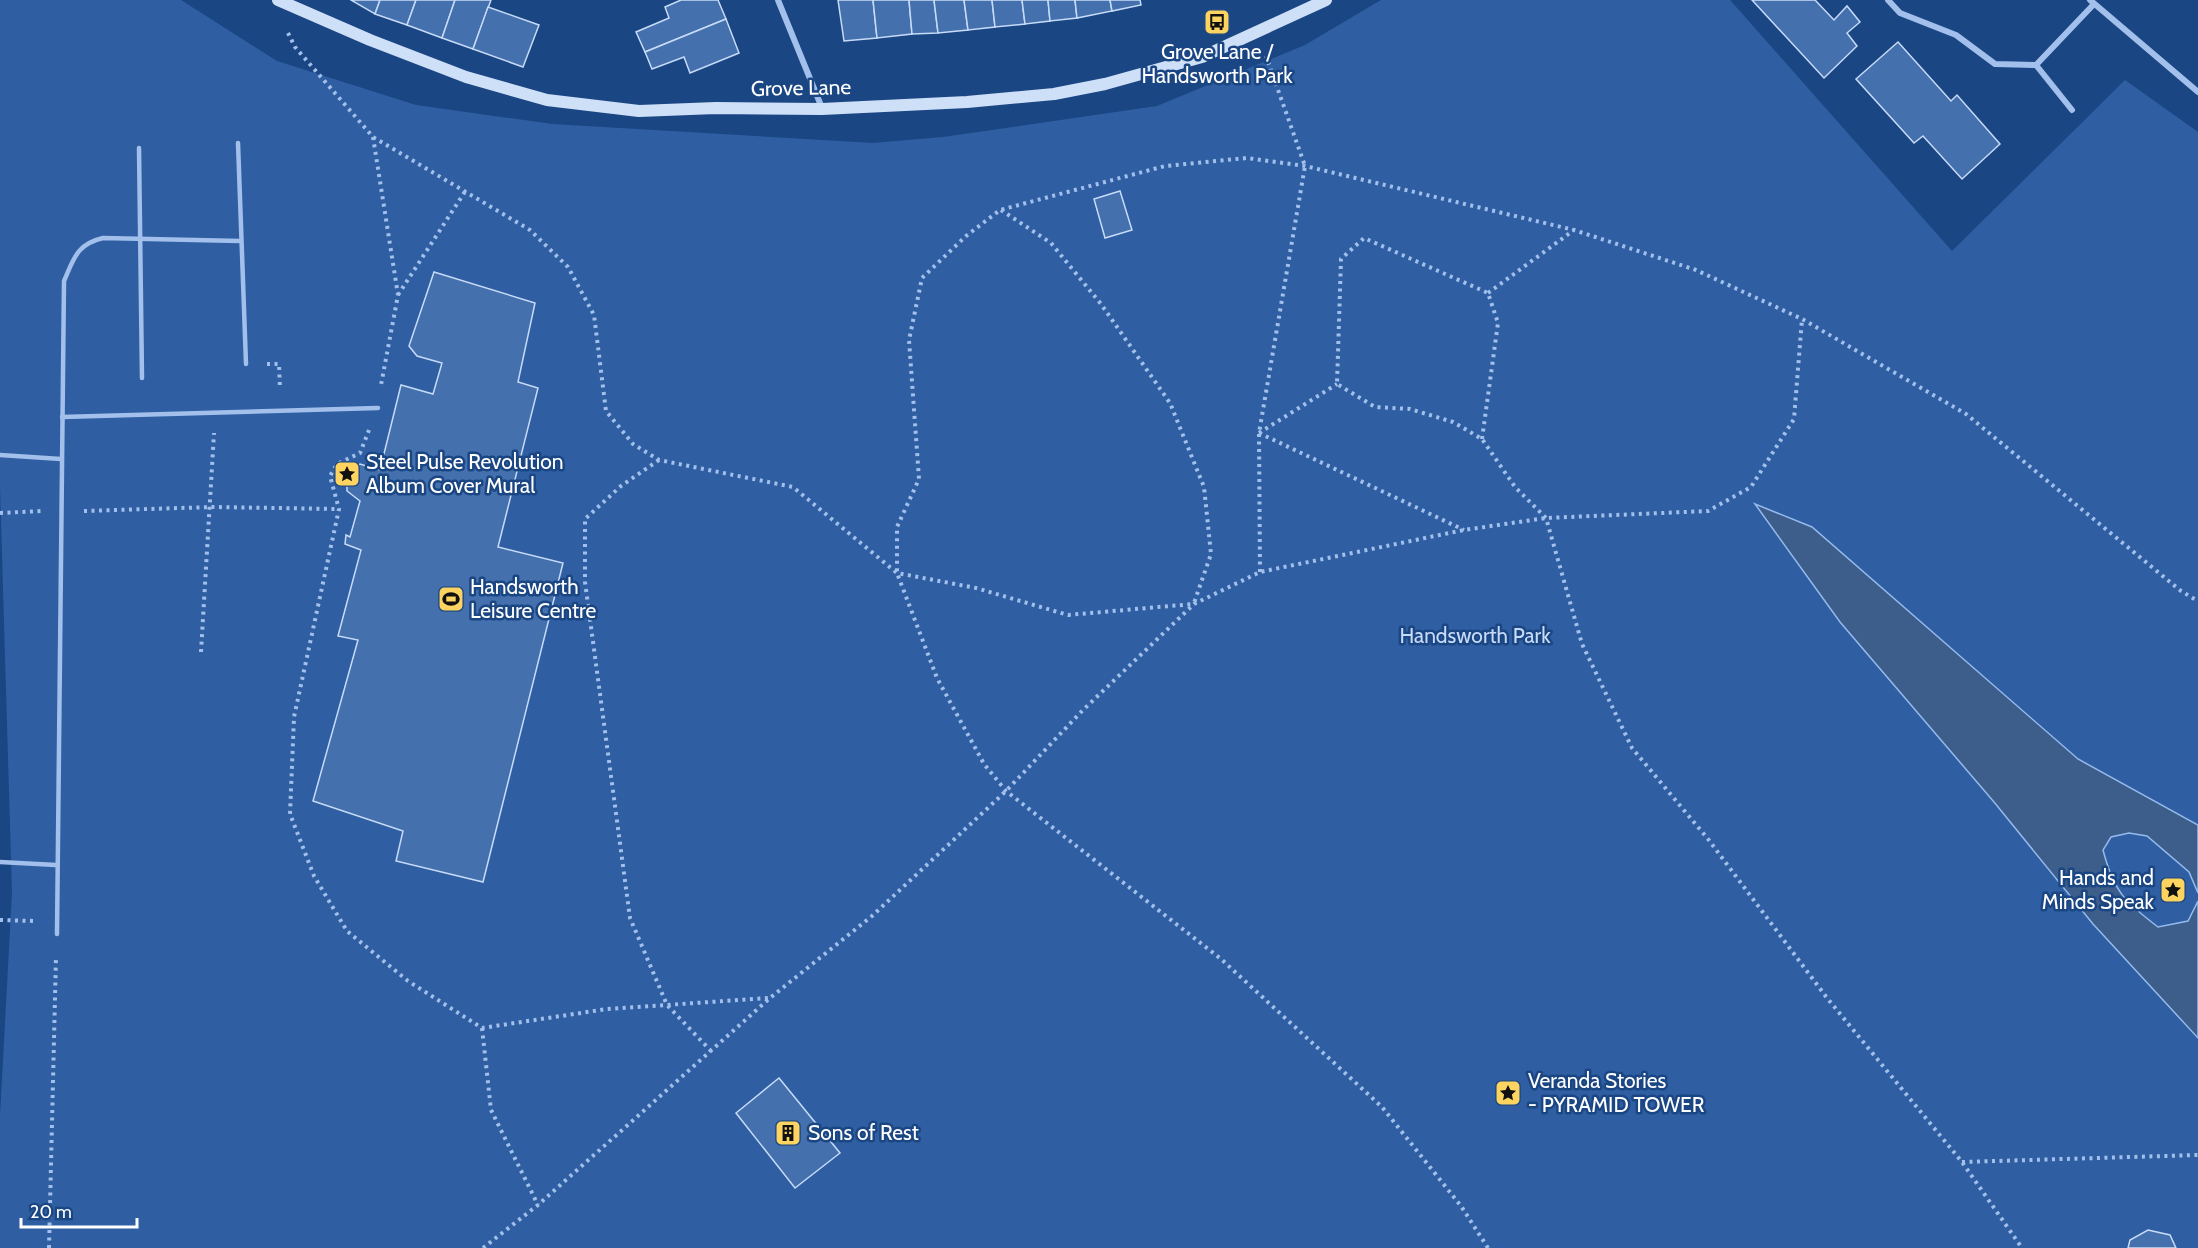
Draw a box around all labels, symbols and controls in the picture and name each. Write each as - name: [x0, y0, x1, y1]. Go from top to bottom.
- bus stop icon: Grove Lane / Handsworth Park: [1202, 7, 1232, 37]
- place label: Grove Lane / Handsworth Park: [1141, 39, 1293, 88]
- street label: Grove Lane: [751, 74, 852, 101]
- place label: Steel Pulse Revolution Album Cover Mural: [366, 449, 564, 498]
- place icon: Steel Pulse Revolution Album Cover Mural: [332, 459, 362, 489]
- place label: Handsworth Leisure Centre: [470, 574, 596, 623]
- sports icon: Handsworth Leisure Centre: [436, 584, 466, 614]
- park label: Handsworth Park: [1399, 623, 1551, 648]
- place label: Hands and Minds Speak: [2042, 865, 2155, 914]
- place icon: Hands and Minds Speak: [2158, 875, 2188, 905]
- place label: Veranda Stories - PYRAMID TOWER: [1528, 1068, 1705, 1117]
- place icon: Veranda Stories - PYRAMID TOWER: [1493, 1078, 1523, 1108]
- building icon: Sons of Rest: [773, 1118, 803, 1148]
- place label: Sons of Rest: [808, 1120, 919, 1145]
- scale bar: [21, 1191, 136, 1229]
- text: 20 m: [30, 1201, 72, 1223]

